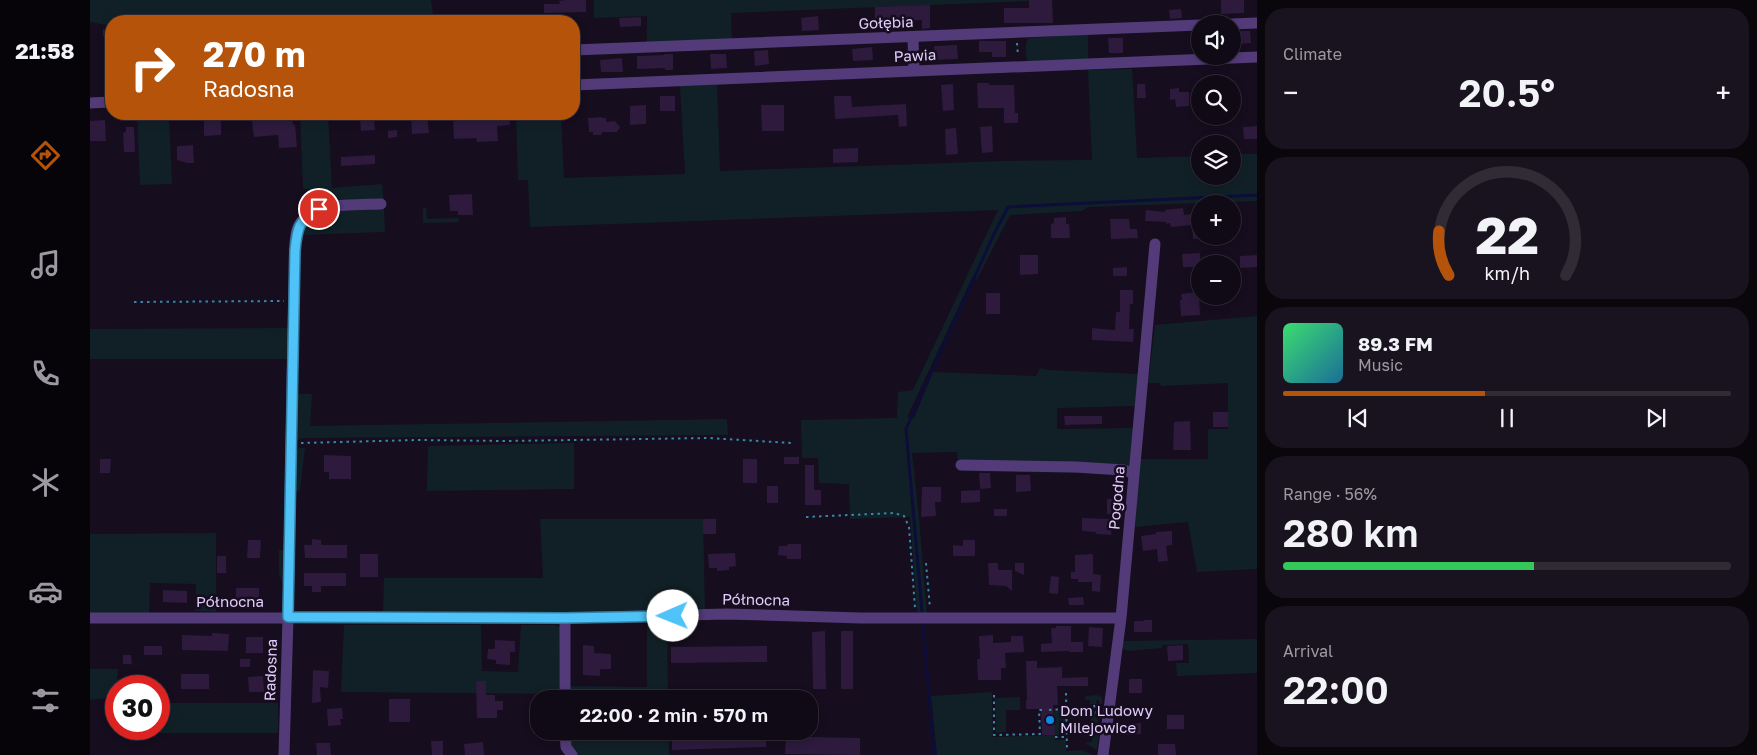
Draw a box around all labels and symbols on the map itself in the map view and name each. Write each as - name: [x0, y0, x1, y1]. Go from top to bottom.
- street label: Gołębia: [858, 12, 914, 32]
- street label: Pawia: [893, 45, 937, 65]
- pin: [298, 188, 340, 230]
- street label: Pogodna: [1104, 465, 1128, 530]
- position arrow: [646, 589, 698, 641]
- street label: Północna: [722, 589, 790, 609]
- street label: Północna: [196, 592, 264, 610]
- street label: Radosna: [260, 638, 280, 701]
- speed limit sign: 30: [105, 675, 170, 740]
- place label: Dom Ludowy Milejowice: [1060, 701, 1153, 736]
- marker: Dom Ludowy Milejowice: [1044, 714, 1056, 726]

